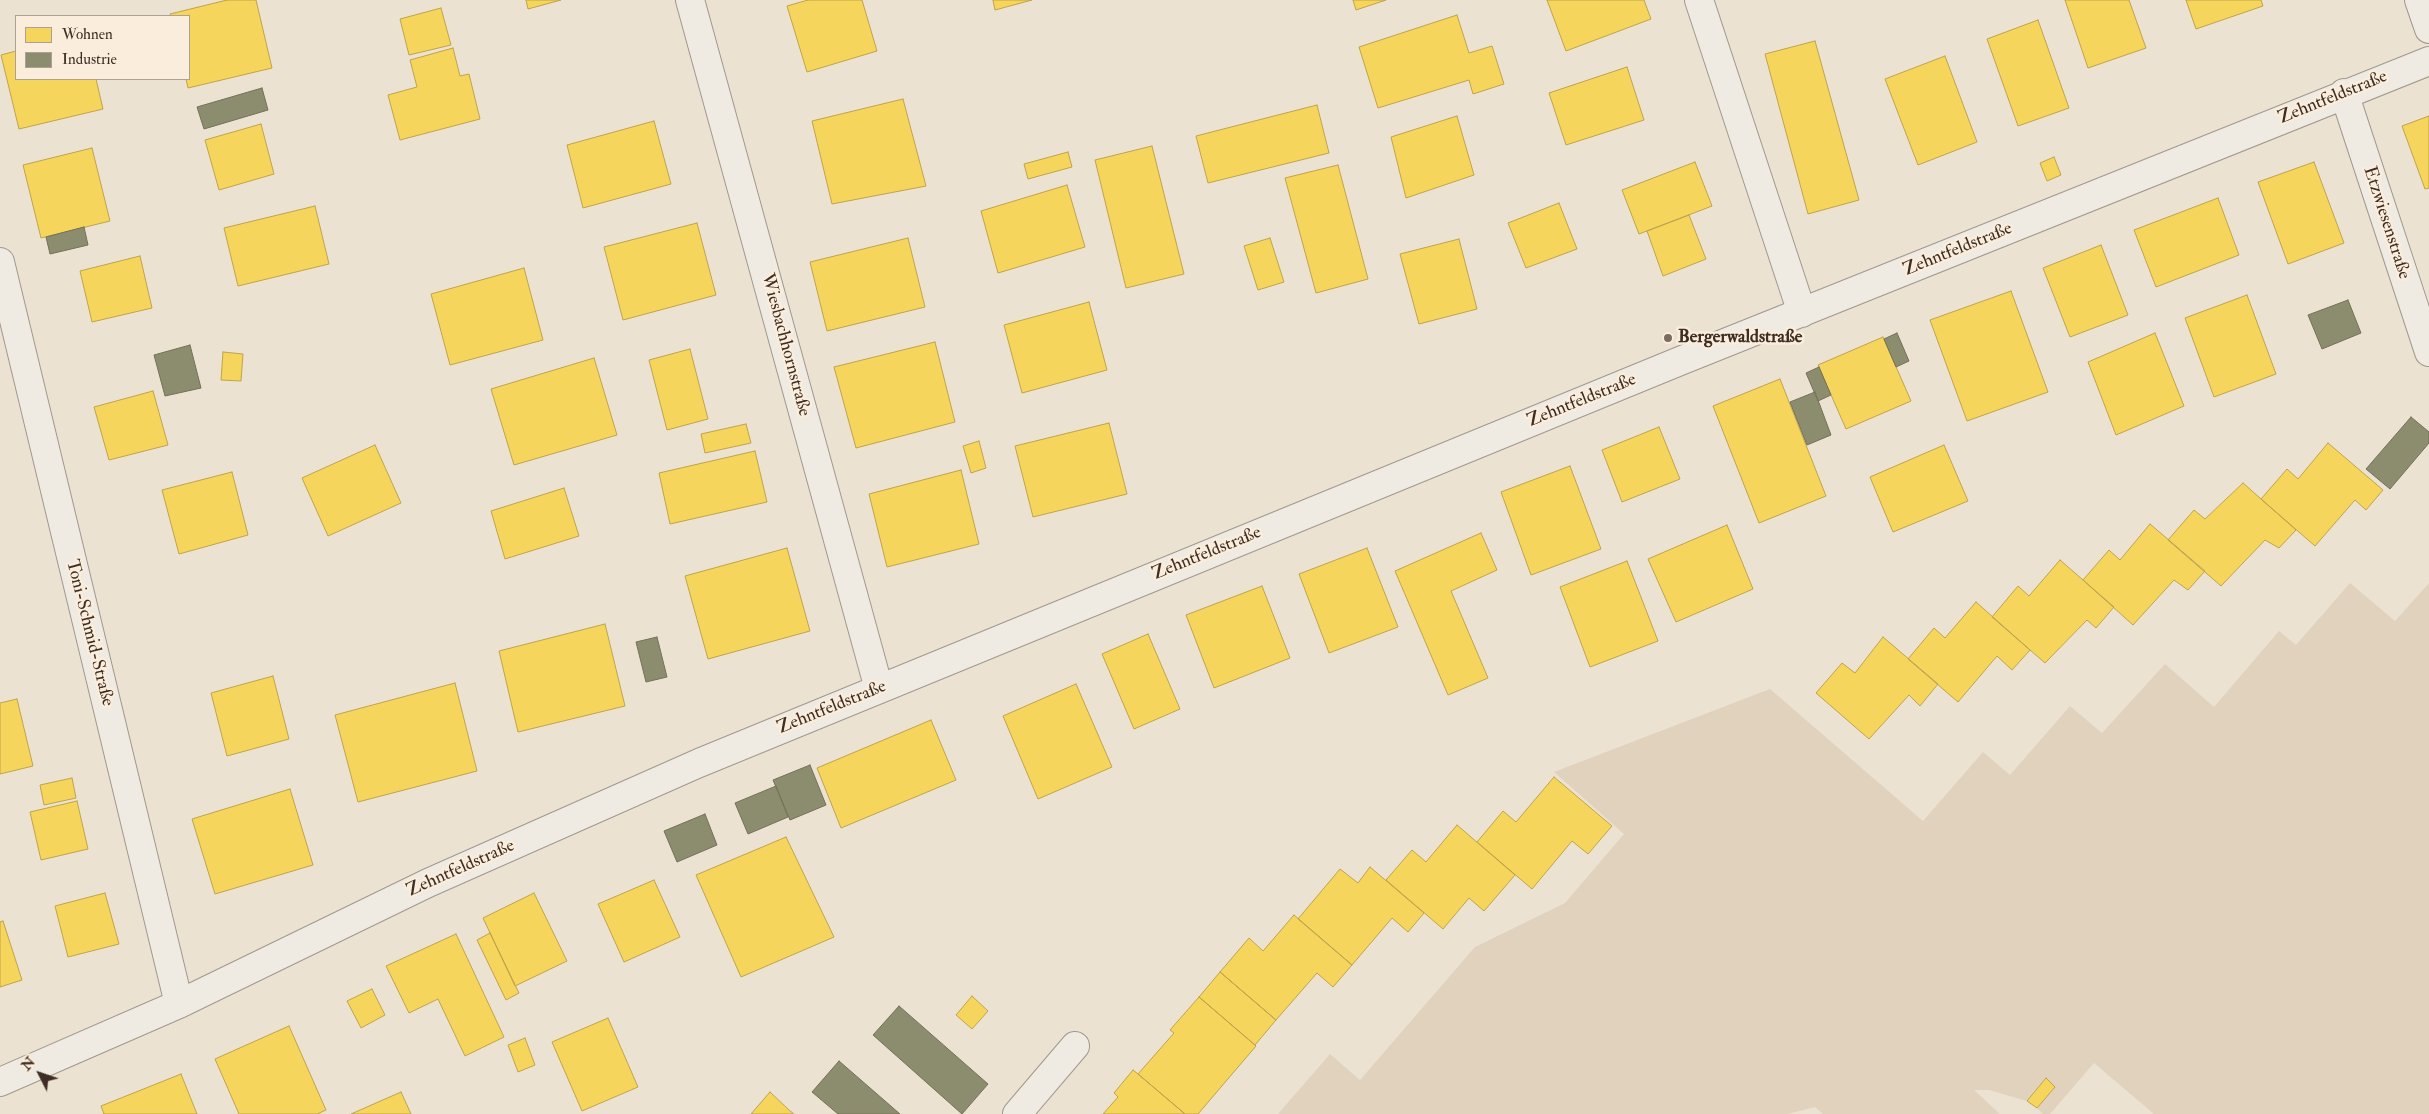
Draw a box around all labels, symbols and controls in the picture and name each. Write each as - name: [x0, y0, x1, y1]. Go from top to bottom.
- legend: [15, 15, 190, 80]
- text: Wohnen: [62, 25, 113, 44]
- text: Industrie: [62, 50, 117, 69]
- street label: Zehntfeldstraße: [2275, 66, 2391, 130]
- street label: Etzwiesenstraße: [2358, 164, 2414, 282]
- street label: Zehntfeldstraße: [1900, 218, 2016, 282]
- street label: Wiesbachhornstraße: [756, 271, 814, 419]
- place label: Bergerwaldstraße: [1678, 327, 1802, 349]
- marker: Bergerwaldstraße: [1662, 332, 1674, 344]
- street label: Zehntfeldstraße: [1524, 369, 1640, 433]
- street label: Zehntfeldstraße: [1149, 522, 1265, 586]
- street label: Toni-Schmid-Straße: [60, 557, 118, 709]
- street label: Zehntfeldstraße: [774, 676, 890, 740]
- street label: Zehntfeldstraße: [404, 836, 518, 902]
- north arrow: [15, 1049, 65, 1099]
- text: N: [18, 1054, 39, 1074]

